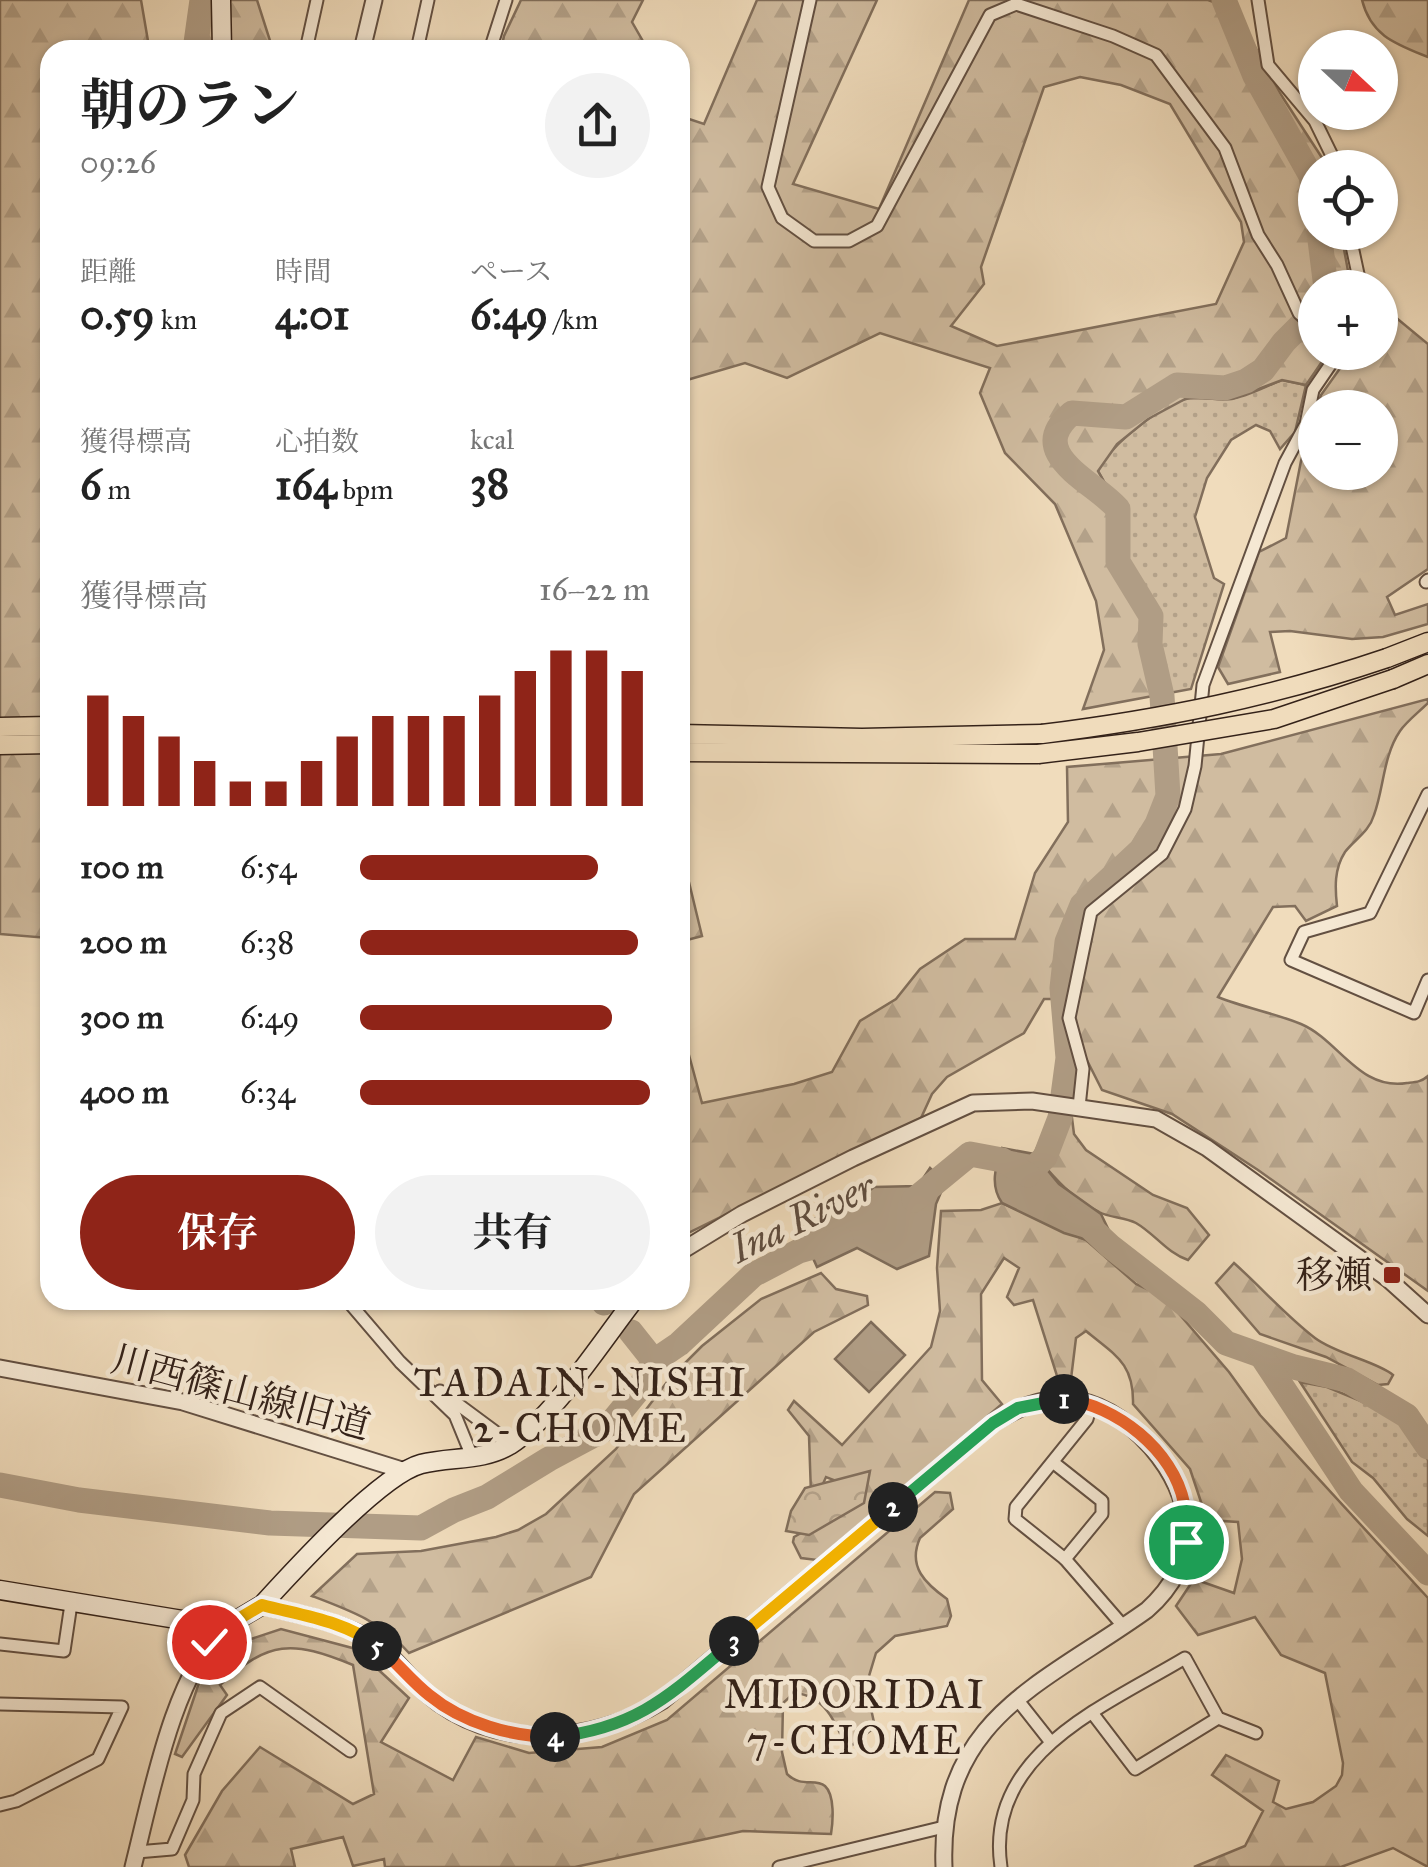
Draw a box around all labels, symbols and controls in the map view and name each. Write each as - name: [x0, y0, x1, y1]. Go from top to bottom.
- north arrow: [1298, 30, 1398, 130]
- map controls: [1298, 30, 1398, 490]
- text: 朝のラン: [80, 72, 300, 139]
- button: share: [545, 73, 650, 178]
- text: 09:26: [80, 143, 156, 182]
- button: locate: [1298, 150, 1398, 250]
- text: 距離: [80, 254, 136, 289]
- text: 時間: [275, 254, 331, 289]
- text: ペース: [470, 254, 553, 289]
- button: +: [1298, 270, 1398, 370]
- text: 0.59: [80, 289, 155, 341]
- text: 4:01: [275, 289, 350, 341]
- text: 6:49: [470, 289, 548, 341]
- text: km: [155, 302, 197, 337]
- text: /km: [548, 302, 598, 337]
- button: −: [1298, 390, 1398, 490]
- text: kcal: [470, 422, 514, 457]
- text: 獲得標高: [80, 424, 192, 459]
- text: 心拍数: [275, 424, 359, 459]
- text: 38: [470, 457, 509, 509]
- text: 6: [80, 459, 102, 511]
- text: 164: [275, 459, 336, 511]
- text: m: [102, 472, 131, 507]
- text: bpm: [336, 472, 393, 507]
- text: 16–22 m: [539, 570, 650, 609]
- text: 獲得標高: [80, 577, 208, 616]
- text: 100 m: [80, 848, 164, 887]
- text: 6:54: [240, 848, 296, 887]
- text: 200 m: [80, 923, 167, 962]
- text: 6:38: [240, 923, 294, 962]
- text: 300 m: [80, 998, 164, 1037]
- text: 6:49: [240, 998, 299, 1037]
- text: 400 m: [80, 1073, 169, 1112]
- text: 6:34: [240, 1073, 295, 1112]
- water label: Ina River: [720, 1161, 885, 1274]
- button: 保存: [80, 1175, 355, 1290]
- button: 共有: [375, 1175, 650, 1290]
- place label: 移瀬: [1296, 1252, 1372, 1298]
- marker: 移瀬: [1381, 1264, 1403, 1286]
- street label: 川西篠山線旧道: [107, 1335, 375, 1449]
- district label: TADAIN-NISHI 2-CHOME: [414, 1358, 748, 1453]
- pin: 1: [1039, 1374, 1089, 1424]
- text: 1: [1058, 1381, 1070, 1416]
- pin: 2: [868, 1482, 918, 1532]
- text: 2: [886, 1489, 900, 1524]
- pin: [1144, 1500, 1229, 1585]
- icon: arrive: [1159, 1515, 1214, 1570]
- pin: [167, 1600, 252, 1685]
- icon: check: [182, 1615, 237, 1670]
- pin: 3: [709, 1616, 759, 1666]
- pin: 5: [352, 1621, 402, 1671]
- text: 3: [728, 1623, 740, 1658]
- text: 5: [370, 1628, 384, 1663]
- district label: MIDORIDAI 7-CHOME: [724, 1670, 986, 1765]
- pin: 4: [530, 1712, 580, 1762]
- text: 4: [547, 1719, 563, 1754]

